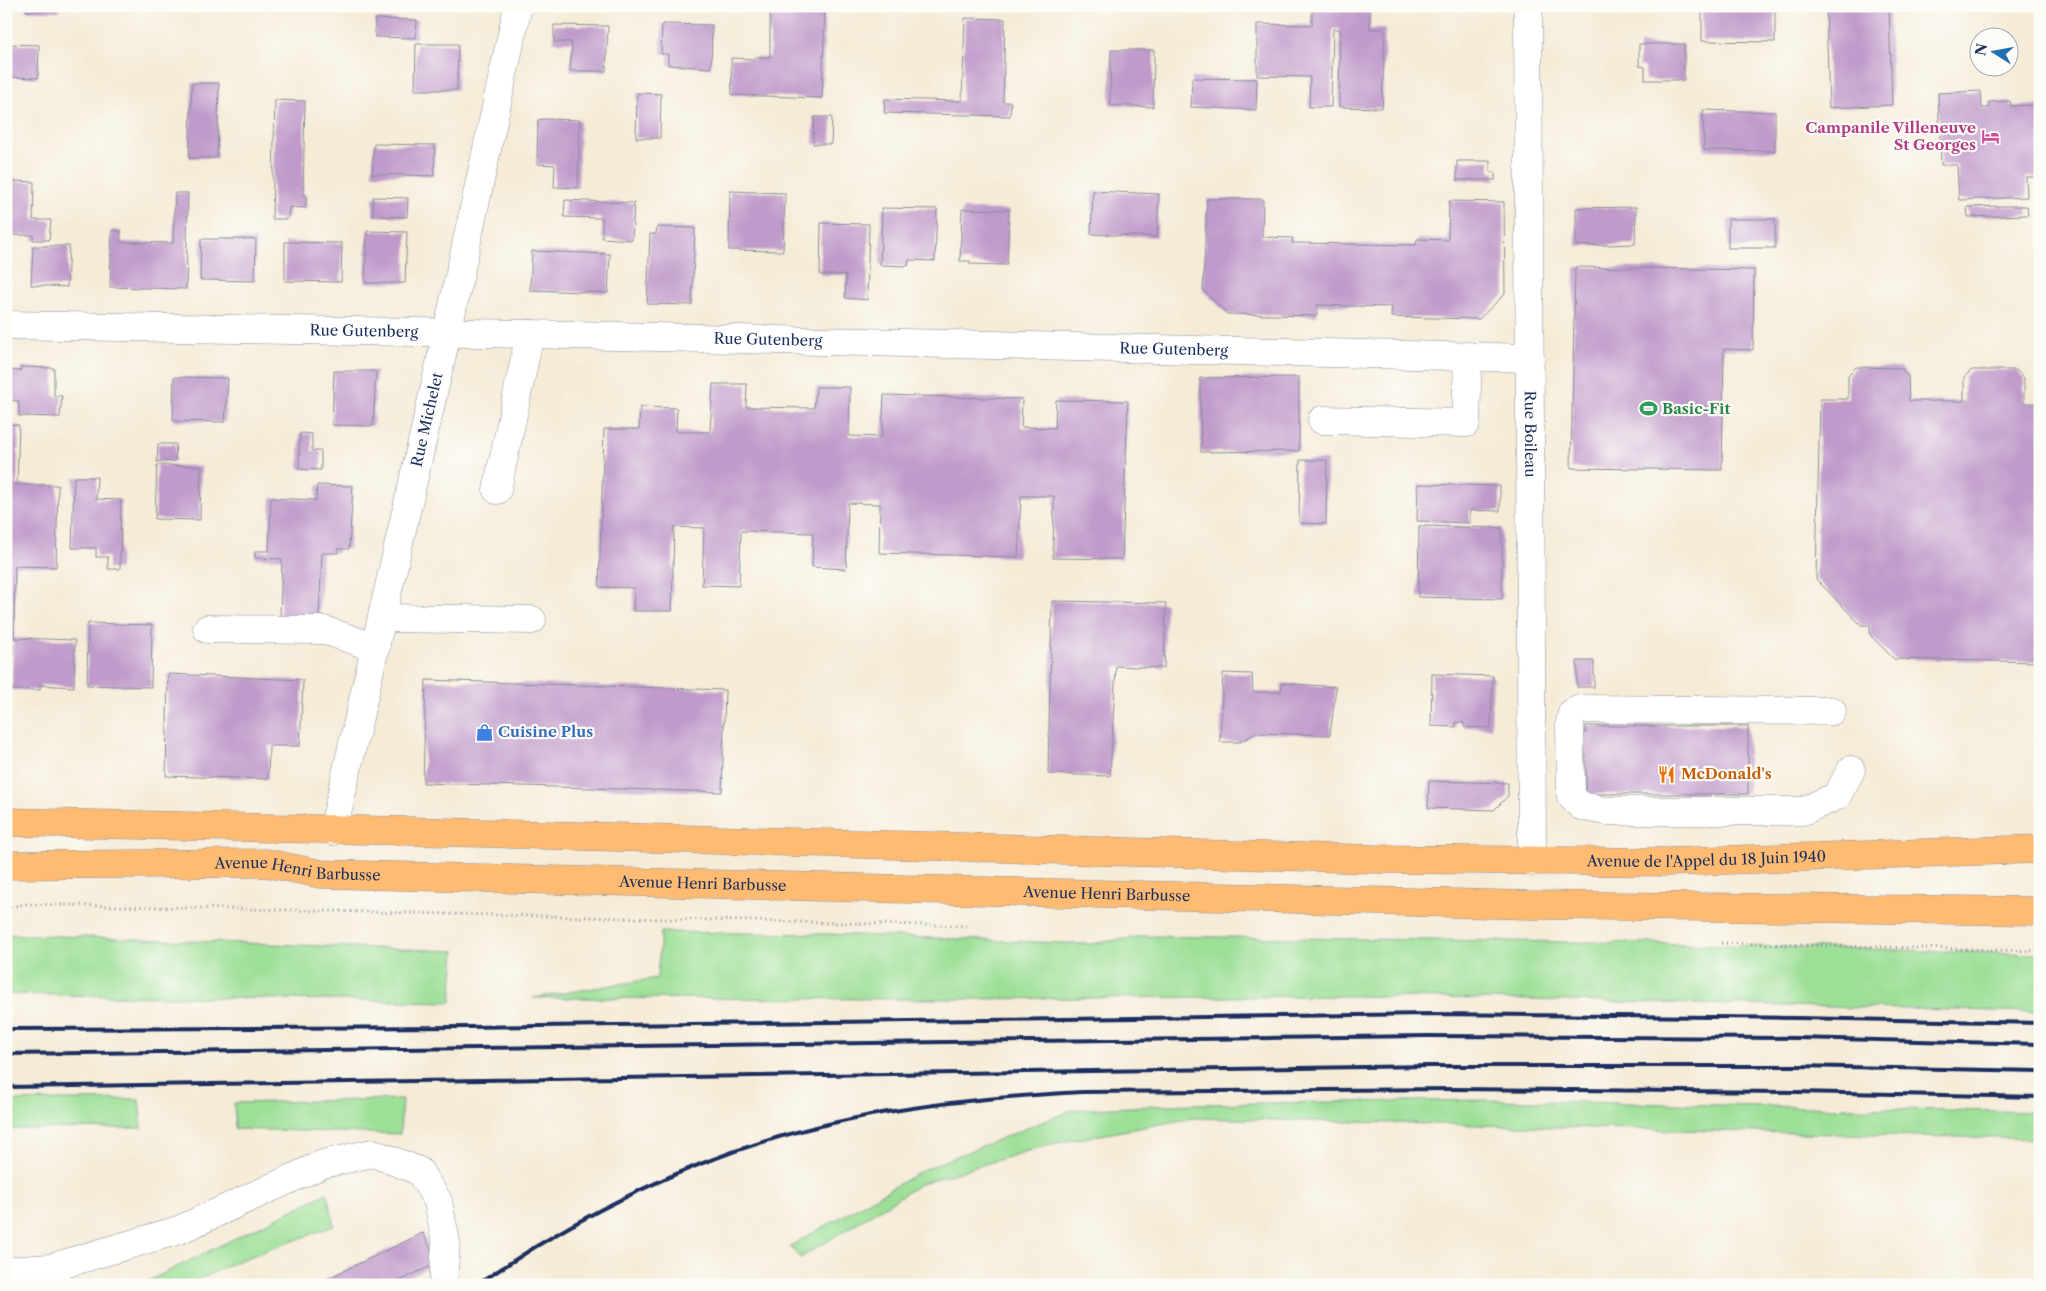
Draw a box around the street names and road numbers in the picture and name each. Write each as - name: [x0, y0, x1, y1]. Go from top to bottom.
- street label: Rue Gutenberg: [309, 320, 419, 341]
- street label: Rue Gutenberg: [713, 328, 823, 350]
- street label: Rue Gutenberg: [1119, 338, 1228, 360]
- street label: Rue Michelet: [407, 370, 447, 469]
- street label: Rue Boileau: [1521, 390, 1540, 478]
- street label: Avenue de l'Appel du 18 Juin 1940: [1586, 846, 1826, 871]
- street label: Avenue Henri Barbusse: [213, 853, 381, 885]
- street label: Avenue Henri Barbusse: [618, 872, 787, 895]
- street label: Avenue Henri Barbusse: [1022, 882, 1190, 905]

